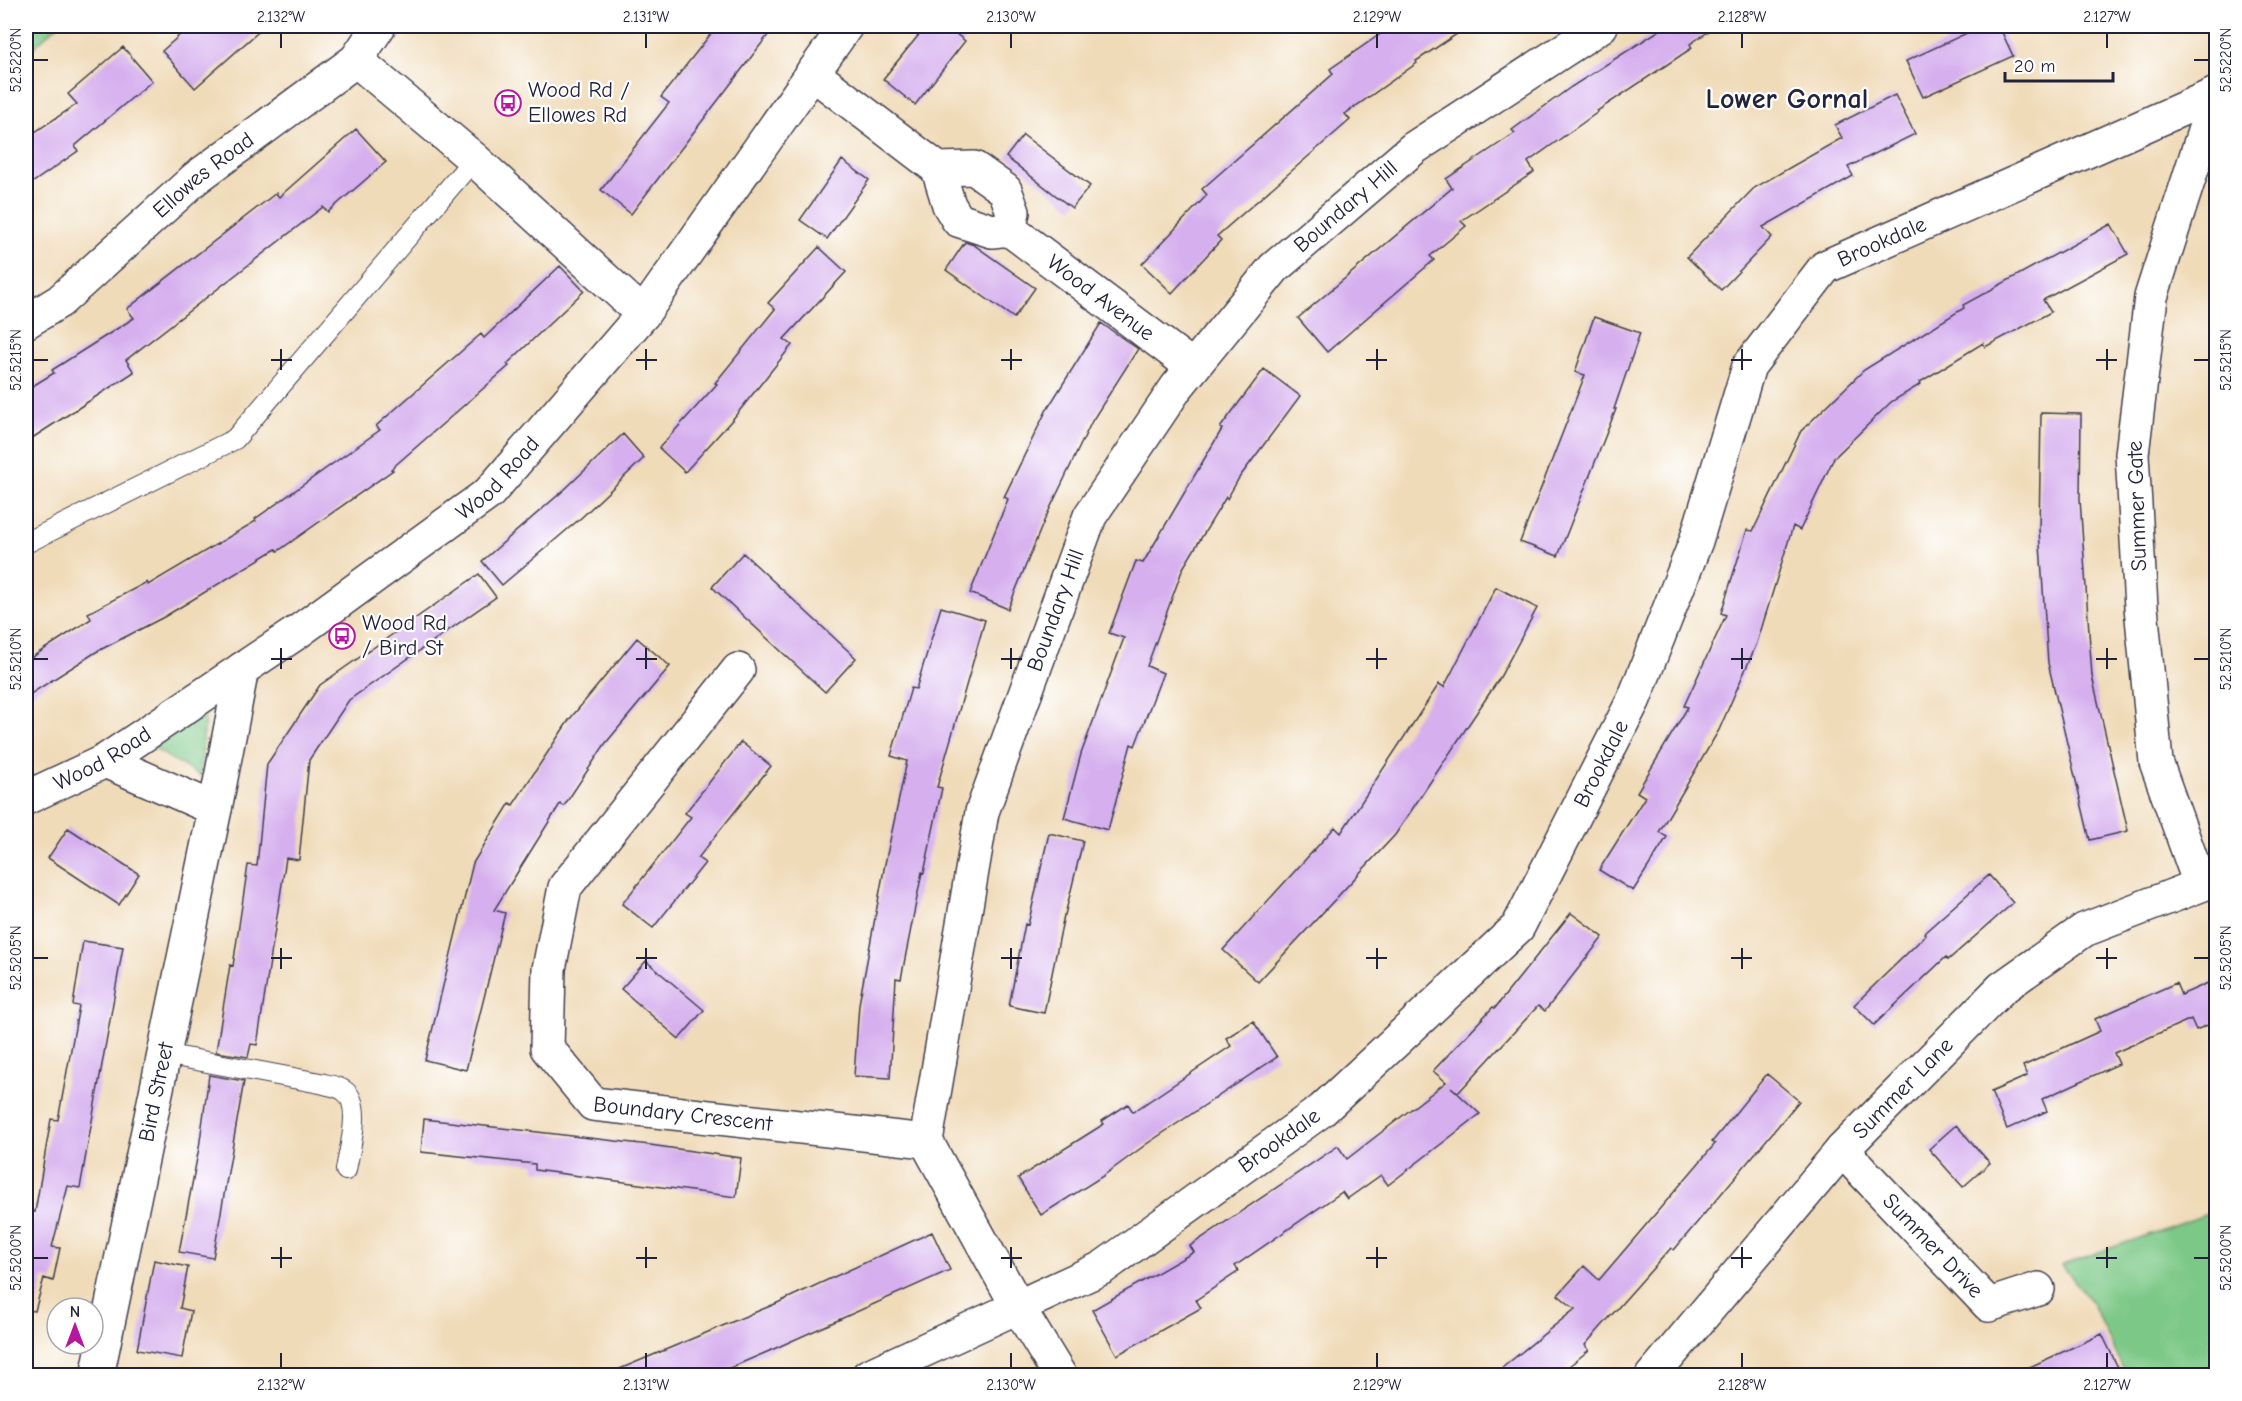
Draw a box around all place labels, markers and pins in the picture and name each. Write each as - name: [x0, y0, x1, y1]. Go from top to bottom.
- place label: Wood Rd / Ellowes Rd: [528, 77, 630, 128]
- bus stop icon: Wood Rd / Ellowes Rd: [493, 88, 523, 118]
- place label: Wood Rd / Bird St: [362, 610, 447, 661]
- bus stop icon: Wood Rd / Bird St: [327, 621, 357, 651]

